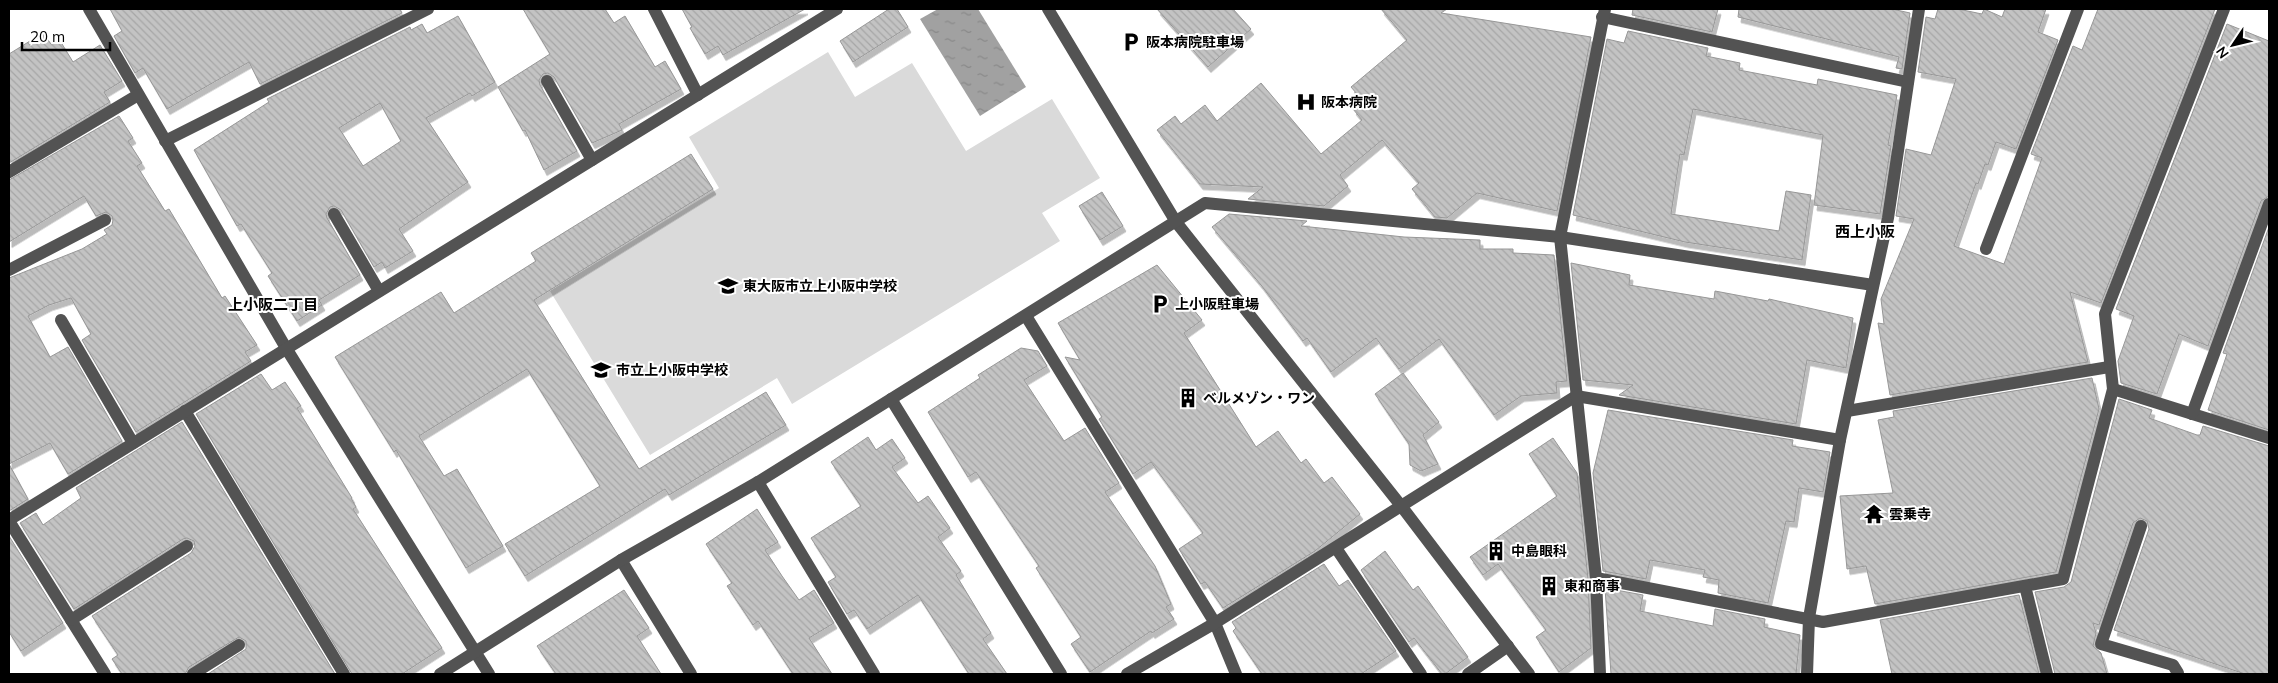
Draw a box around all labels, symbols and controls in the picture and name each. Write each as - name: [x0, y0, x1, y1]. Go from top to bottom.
- scale bar: [22, 20, 110, 52]
- north arrow: [2208, 20, 2258, 70]
- text: 20 m: [30, 27, 65, 46]
- parking icon: 阪本病院駐車場: [1120, 31, 1142, 53]
- place label: 阪本病院駐車場: [1146, 33, 1244, 51]
- text: N: [2212, 43, 2233, 62]
- hospital icon: 阪本病院: [1295, 91, 1317, 113]
- place label: 阪本病院: [1321, 93, 1377, 111]
- district label: 西上小阪: [1835, 222, 1895, 241]
- school or university icon: 東大阪市立上小阪中学校: [717, 275, 739, 297]
- place label: 東大阪市立上小阪中学校: [743, 277, 897, 295]
- parking icon: 上小阪駐車場: [1149, 293, 1171, 315]
- district label: 上小阪二丁目: [228, 295, 318, 314]
- place label: 上小阪駐車場: [1175, 295, 1259, 313]
- school or university icon: 市立上小阪中学校: [590, 359, 612, 381]
- place label: 市立上小阪中学校: [616, 361, 728, 379]
- building icon: ベルメゾン・ワン: [1177, 387, 1199, 409]
- place label: ベルメゾン・ワン: [1203, 389, 1315, 407]
- temple icon: 雲乗寺: [1863, 503, 1885, 525]
- place label: 雲乗寺: [1889, 505, 1931, 523]
- building icon: 中島眼科: [1485, 540, 1507, 562]
- place label: 中島眼科: [1511, 542, 1567, 560]
- building icon: 東和商事: [1538, 575, 1560, 597]
- place label: 東和商事: [1564, 577, 1620, 595]

